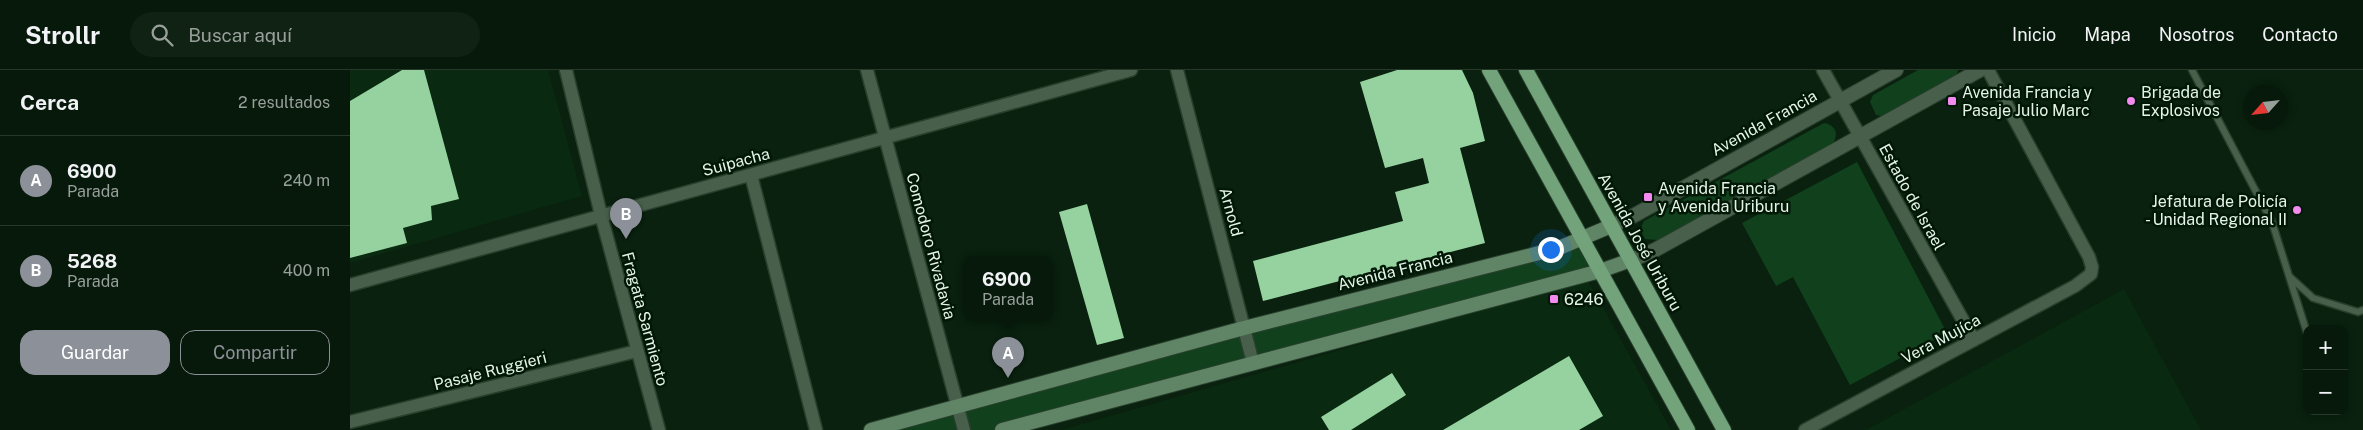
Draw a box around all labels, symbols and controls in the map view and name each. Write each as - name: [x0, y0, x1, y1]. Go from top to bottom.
- search box: [130, 12, 480, 57]
- text: Strollr: [25, 21, 100, 49]
- icon: search: [148, 21, 176, 49]
- text: Buscar aquí: [188, 24, 292, 46]
- text: Inicio: [2012, 24, 2056, 45]
- text: Mapa: [2084, 24, 2131, 45]
- text: Nosotros: [2159, 24, 2234, 45]
- text: Contacto: [2262, 24, 2338, 45]
- place label: Avenida Francia y Pasaje Julio Marc: [1962, 83, 2093, 120]
- place label: Brigada de Explosivos: [2141, 83, 2221, 120]
- north arrow: [2243, 85, 2288, 130]
- street label: Avenida Francia: [1708, 86, 1820, 160]
- text: Cerca: [20, 90, 79, 115]
- text: 2 resultados: [238, 93, 330, 112]
- marker: Avenida Francia y Pasaje Julio Marc: [1946, 95, 1958, 107]
- marker: Brigada de Explosivos: [2125, 95, 2137, 107]
- street label: Estado de Israel: [1875, 141, 1949, 254]
- street label: Suipacha: [700, 144, 772, 180]
- text: 6900: [67, 160, 116, 182]
- street label: Avenida José Uriburu: [1594, 170, 1686, 314]
- text: A: [30, 171, 42, 190]
- text: 240 m: [283, 171, 330, 190]
- street label: Comodoro Rivadavia: [902, 171, 960, 321]
- place label: Avenida Francia y Avenida Uriburu: [1658, 179, 1789, 216]
- text: Parada: [67, 182, 119, 201]
- street label: Arnold: [1215, 185, 1247, 239]
- marker: Avenida Francia y Avenida Uriburu: [1642, 191, 1654, 203]
- place label: Jefatura de Policía - Unidad Regional II: [2145, 192, 2287, 229]
- pin: B: [610, 198, 642, 239]
- marker: Jefatura de Policía - Unidad Regional II: [2291, 204, 2303, 216]
- your location: [1538, 237, 1564, 263]
- street label: Avenida Francia: [1336, 248, 1454, 294]
- text: 5268: [67, 250, 117, 272]
- street label: Fragata Sarmiento: [618, 250, 672, 388]
- popup: [963, 256, 1053, 321]
- text: B: [31, 261, 41, 280]
- text: 400 m: [283, 261, 330, 280]
- text: 6900: [982, 268, 1031, 290]
- text: Parada: [67, 272, 119, 291]
- text: Parada: [982, 290, 1034, 309]
- place label: 6246: [1564, 290, 1604, 309]
- marker: 6246: [1548, 293, 1560, 305]
- street label: Vera Mujíca: [1898, 310, 1984, 368]
- map controls: [2303, 325, 2348, 415]
- button: +: [2303, 325, 2348, 370]
- button: Guardar: [20, 330, 170, 375]
- button: Compartir: [180, 330, 330, 375]
- pin: A: [992, 337, 1024, 378]
- street label: Pasaje Ruggieri: [432, 348, 548, 394]
- button: −: [2303, 370, 2348, 415]

